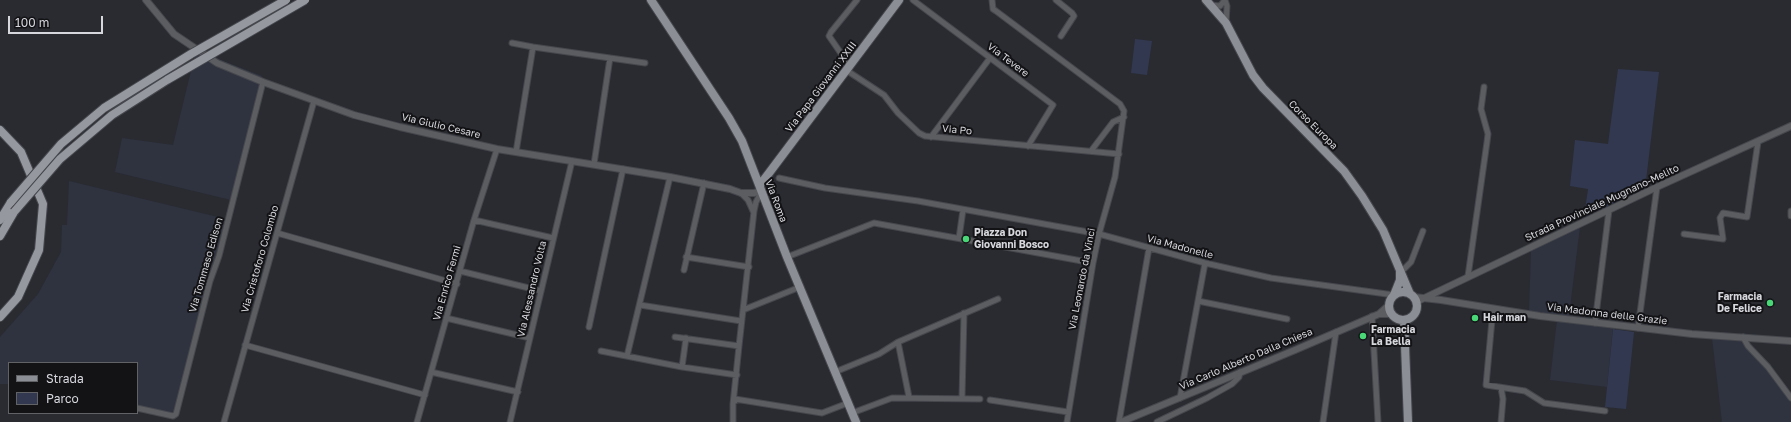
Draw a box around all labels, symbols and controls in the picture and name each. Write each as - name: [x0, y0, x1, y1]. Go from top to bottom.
- scale bar: [10, 8, 105, 34]
- text: 100 m: [15, 15, 49, 30]
- street label: Via Papa Giovanni XXIII: [783, 39, 859, 135]
- street label: Via Tevere: [985, 40, 1031, 80]
- street label: Corso Europa: [1286, 98, 1340, 152]
- street label: Via Giulio Cesare: [400, 111, 482, 141]
- street label: Via Po: [942, 123, 972, 137]
- street label: Strada Provinciale Mugnano-Melito: [1523, 162, 1681, 244]
- street label: Via Roma: [762, 178, 790, 224]
- street label: Via Cristoforo Colombo: [239, 204, 281, 314]
- street label: Via Tommaso Edison: [187, 216, 225, 314]
- place label: Piazza Don Giovanni Bosco: [974, 227, 1049, 250]
- street label: Via Leonardo da Vinci: [1066, 227, 1098, 331]
- street label: Via Madonelle: [1146, 232, 1214, 262]
- marker: Piazza Don Giovanni Bosco: [961, 234, 971, 244]
- street label: Via Alessandro Volta: [515, 240, 549, 338]
- street label: Via Enrico Fermi: [431, 244, 463, 322]
- place label: Farmacia De Felice: [1717, 291, 1762, 314]
- marker: Farmacia De Felice: [1765, 298, 1775, 308]
- street label: Via Madonna delle Grazie: [1546, 301, 1668, 327]
- place label: Hair man: [1483, 312, 1526, 324]
- marker: Hair man: [1470, 313, 1480, 323]
- place label: Farmacia La Bella: [1371, 324, 1415, 348]
- street label: Via Carlo Alberto Dalla Chiesa: [1178, 325, 1314, 393]
- marker: Farmacia La Bella: [1358, 331, 1368, 341]
- legend: [8, 362, 138, 414]
- text: Strada: [46, 371, 84, 386]
- text: Parco: [46, 391, 79, 406]

